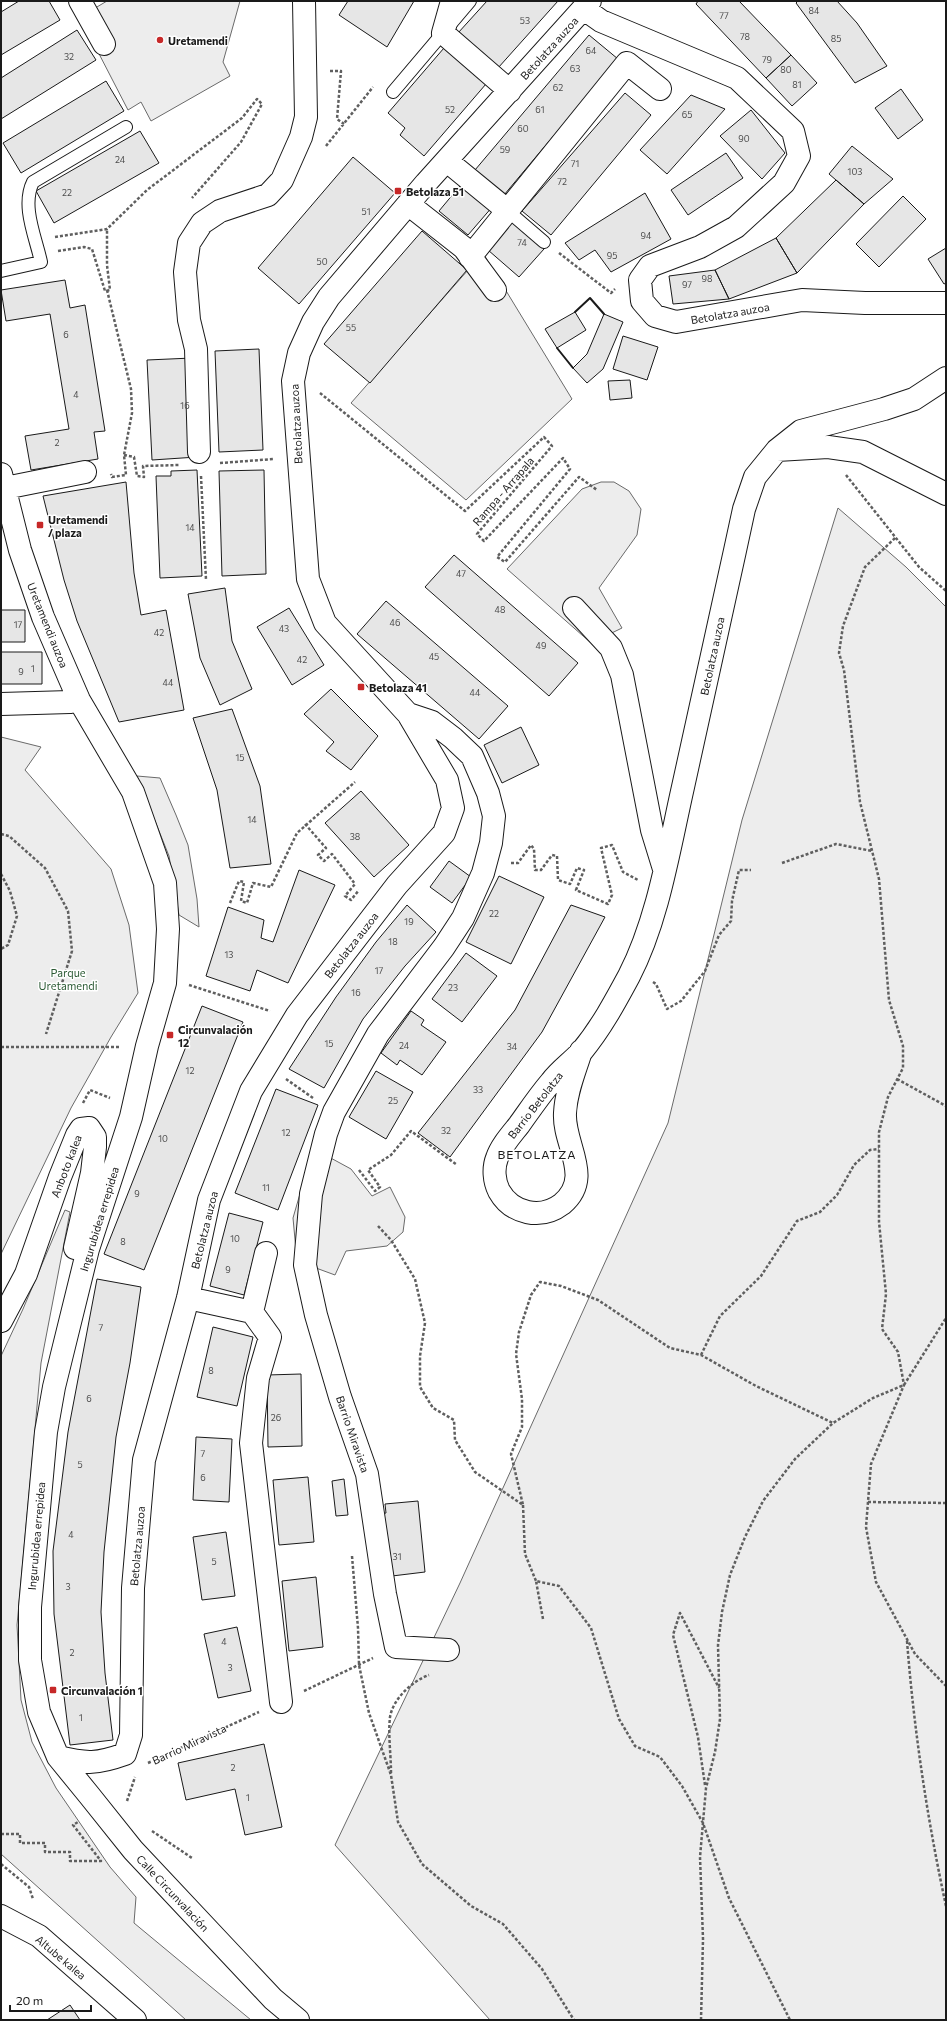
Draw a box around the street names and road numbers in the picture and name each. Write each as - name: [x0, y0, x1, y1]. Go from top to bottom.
- street label: Betolatza auzoa: [517, 14, 581, 82]
- street label: Betolatza auzoa: [690, 300, 770, 326]
- street label: Betolatza auzoa: [287, 384, 305, 464]
- street label: Rampa - Arrapala: [470, 454, 536, 528]
- street label: Uretamendi auzoa: [25, 580, 71, 670]
- street label: Betolatza auzoa: [697, 616, 727, 696]
- street label: Betolatza auzoa: [321, 910, 381, 980]
- street label: Barrio Betolatza: [505, 1069, 565, 1141]
- street label: Anboto kalea: [48, 1133, 84, 1199]
- street label: Ingurubidea errepidea: [77, 1165, 121, 1273]
- street label: Betolatza auzoa: [188, 1190, 220, 1270]
- street label: Barrio Miravista: [334, 1394, 372, 1474]
- street label: Ingurubidea errepidea: [25, 1481, 47, 1591]
- street label: Betolatza auzoa: [127, 1506, 147, 1586]
- street label: Barrio Miravista: [150, 1721, 228, 1767]
- street label: Calle Circunvalación: [134, 1852, 212, 1934]
- street label: Altube kalea: [33, 1932, 89, 1982]

